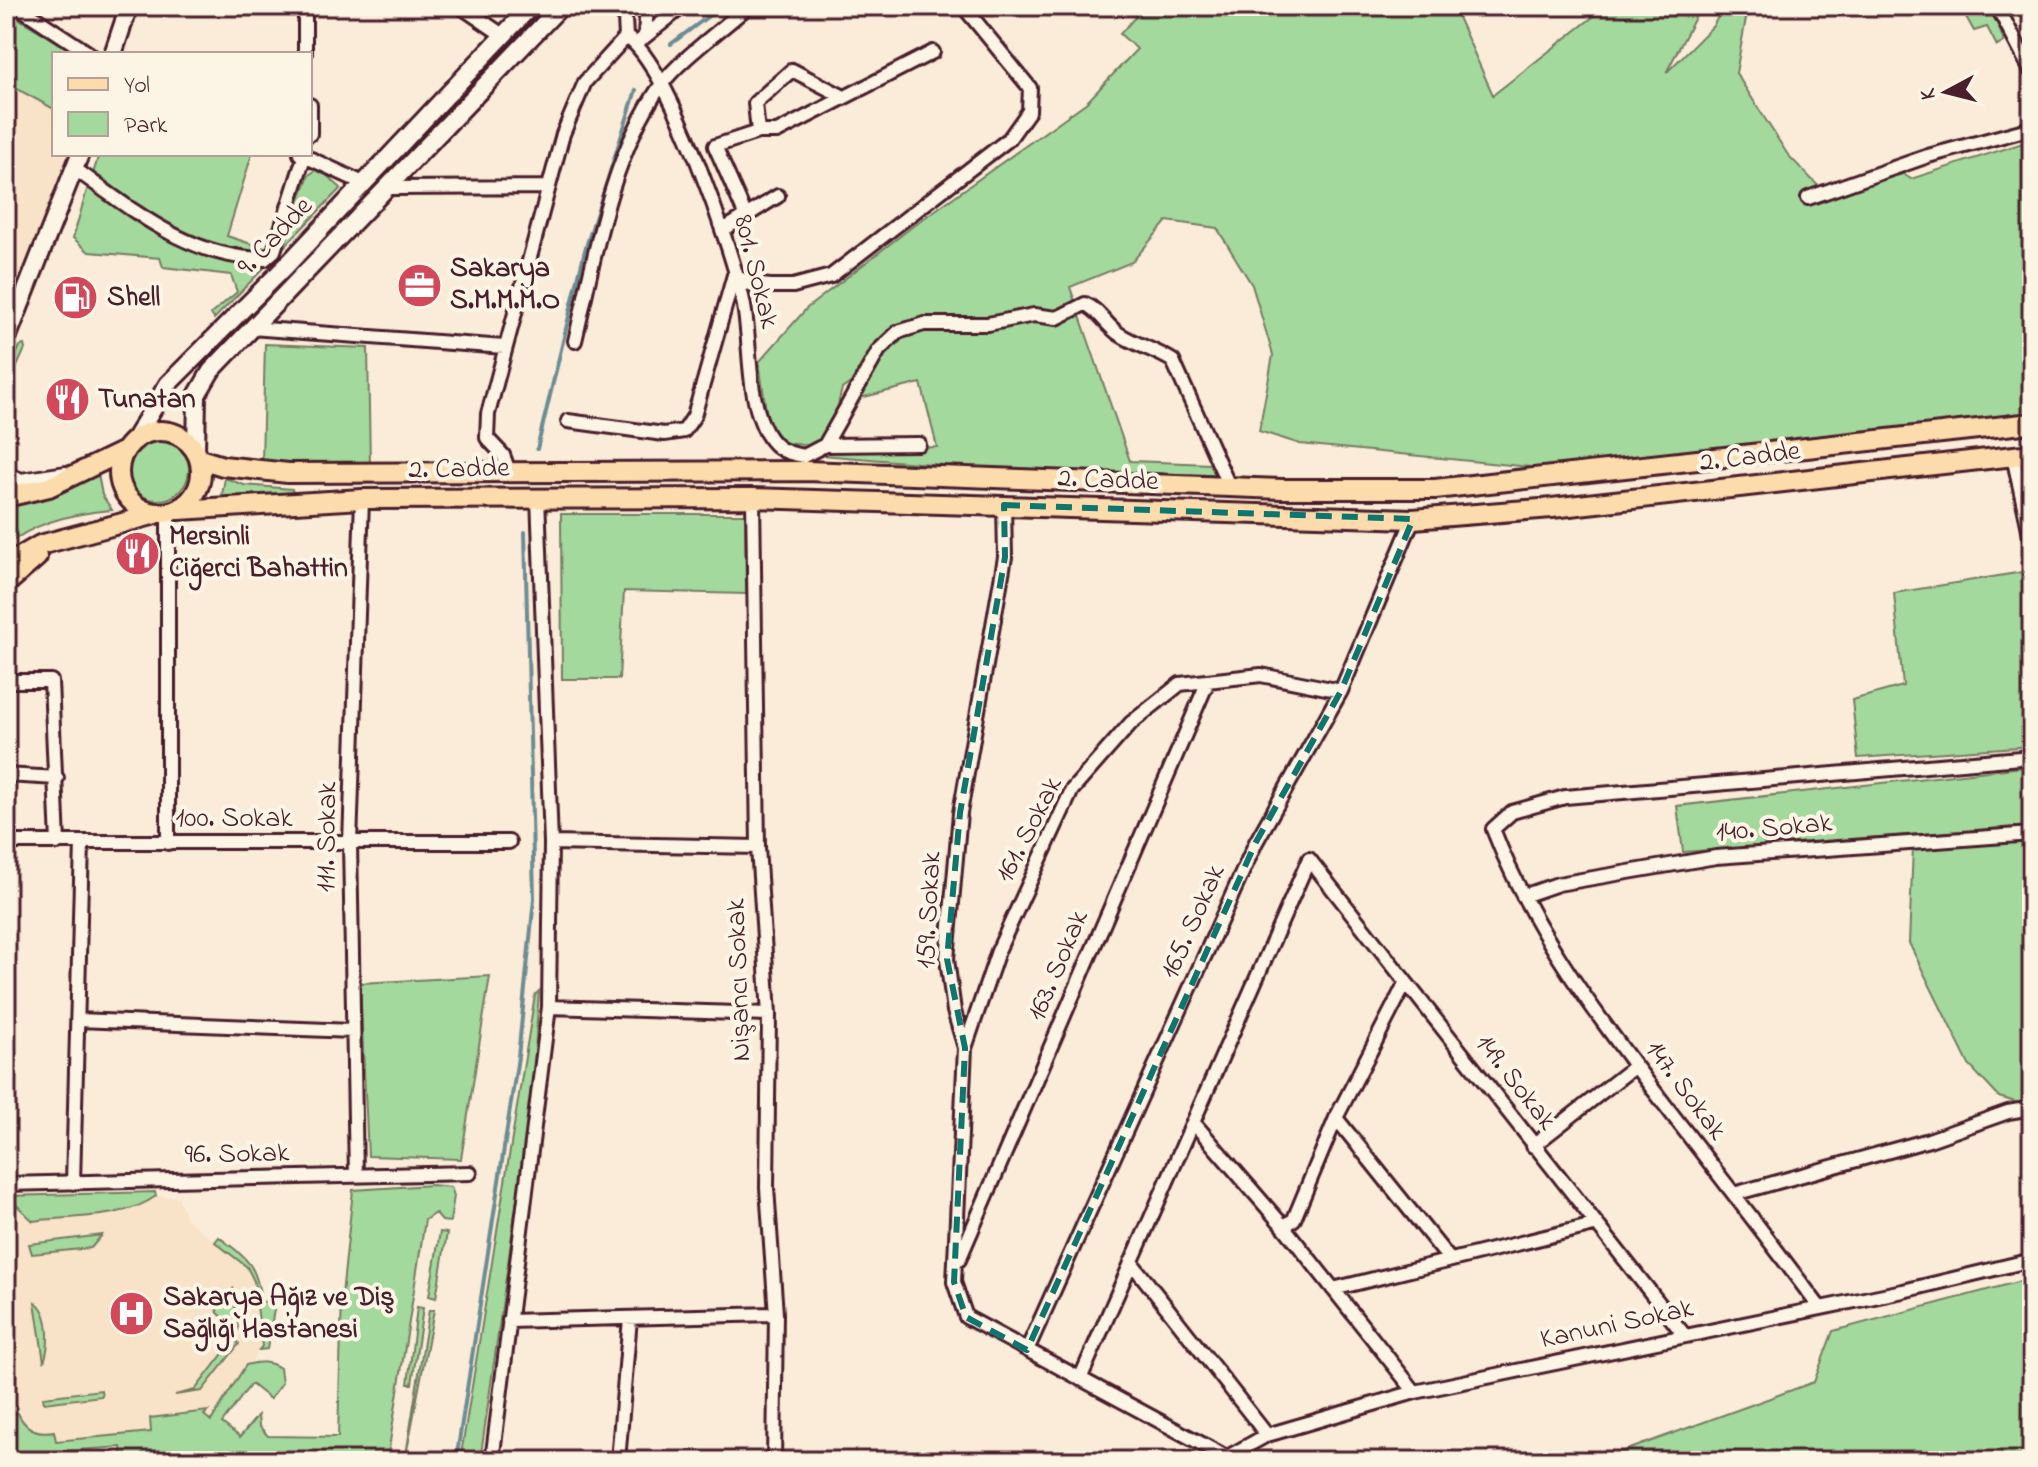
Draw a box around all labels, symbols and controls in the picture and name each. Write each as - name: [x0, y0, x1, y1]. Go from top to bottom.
- legend: [52, 52, 312, 156]
- north arrow: [1906, 52, 1986, 132]
- text: Yol: [124, 69, 150, 104]
- text: K: [1912, 86, 1946, 101]
- text: Park: [124, 109, 168, 144]
- street label: 9. Cadde: [228, 188, 324, 286]
- street label: 801. Sokak: [721, 211, 789, 334]
- place label: Sakarya S.M.M.M.O: [450, 249, 560, 322]
- office icon: Sakarya S.M.M.M.O: [395, 261, 443, 309]
- fuel station icon: Shell: [52, 274, 100, 322]
- place label: Shell: [107, 278, 161, 319]
- restaurant icon: Tunatan: [43, 376, 91, 424]
- place label: Tunatan: [98, 380, 196, 421]
- street label: 2. Cadde: [1697, 431, 1803, 485]
- street label: 2. Cadde: [408, 449, 510, 491]
- street label: 2. Cadde: [1057, 459, 1160, 503]
- place label: Mersinli Ciğerci Bahattin: [169, 517, 348, 591]
- restaurant icon: Mersinli Ciğerci Bahattin: [114, 529, 162, 577]
- street label: 161. Sokak: [986, 769, 1075, 890]
- street label: 111. Sokak: [307, 781, 349, 893]
- street label: 100. Sokak: [175, 799, 293, 840]
- street label: 140. Sokak: [1714, 803, 1835, 855]
- street label: 159. Sokak: [906, 850, 954, 970]
- street label: 165. Sokak: [1151, 858, 1238, 986]
- street label: Nişancı Sokak: [717, 897, 763, 1062]
- street label: 163. Sokak: [1017, 904, 1101, 1028]
- street label: 149. Sokak: [1464, 1026, 1566, 1141]
- street label: 147. Sokak: [1634, 1032, 1737, 1150]
- street label: 96. Sokak: [184, 1134, 290, 1176]
- place label: Sakarya Ağız ve Diş Sağlığı Hastanesi: [163, 1278, 395, 1352]
- street label: Kanuni Sokak: [1537, 1289, 1698, 1361]
- hospital icon: Sakarya Ağız ve Diş Sağlığı Hastanesi: [108, 1290, 156, 1338]

